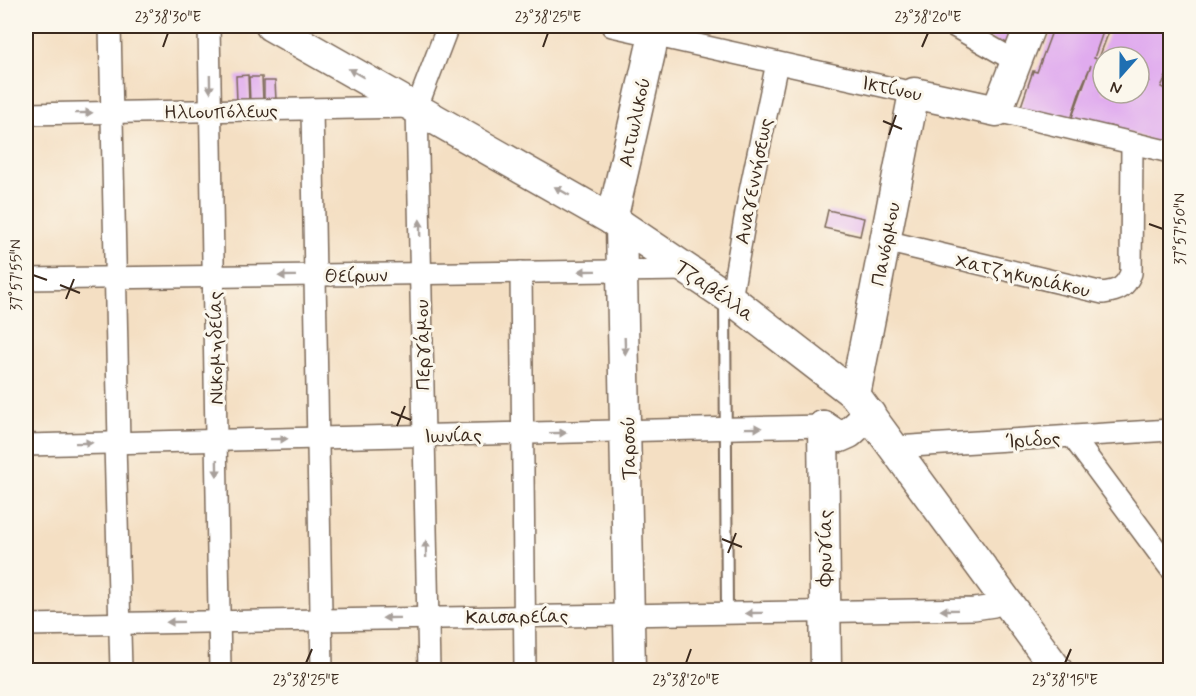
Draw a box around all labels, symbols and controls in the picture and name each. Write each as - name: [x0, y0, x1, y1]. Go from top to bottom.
- text: 23°38'30"E: [135, 8, 201, 28]
- text: 23°38'25"E: [515, 8, 581, 28]
- text: 23°38'20"E: [894, 8, 962, 28]
- north arrow: [1091, 45, 1151, 105]
- one-way arrow: [347, 68, 364, 78]
- street label: Ικτίνου: [859, 70, 924, 109]
- one-way arrow: [205, 74, 215, 93]
- street label: Αιτωλικού: [613, 75, 658, 170]
- text: N: [1107, 76, 1125, 99]
- street label: Ηλιουπόλεως: [164, 98, 278, 127]
- one-way arrow: [74, 108, 93, 118]
- street label: Αναγεννήσεως: [729, 116, 780, 247]
- one-way arrow: [554, 185, 570, 196]
- text: 37°57'50"N: [1171, 193, 1191, 265]
- street label: Πανόρμου: [865, 200, 908, 289]
- one-way arrow: [415, 219, 425, 238]
- text: 37°57'55"N: [7, 239, 27, 311]
- street label: Χατζηκυριάκου: [953, 248, 1093, 305]
- street label: Τζαβέλλα: [669, 254, 760, 329]
- street label: Θείρων: [324, 262, 388, 291]
- one-way arrow: [577, 267, 596, 276]
- one-way arrow: [277, 271, 296, 280]
- street label: Νικομηδείας: [202, 291, 231, 405]
- street label: Περγάμου: [409, 299, 438, 391]
- one-way arrow: [620, 337, 630, 356]
- street label: Ταρσού: [615, 416, 644, 480]
- street label: Ιωνίας: [424, 422, 482, 451]
- one-way arrow: [743, 423, 762, 433]
- street label: Ίριδος: [1005, 426, 1061, 455]
- one-way arrow: [548, 428, 567, 437]
- one-way arrow: [269, 434, 288, 444]
- one-way arrow: [74, 439, 93, 448]
- one-way arrow: [212, 458, 222, 477]
- street label: Φρυγίας: [812, 510, 839, 587]
- one-way arrow: [422, 540, 431, 559]
- street label: Καισαρείας: [465, 603, 569, 632]
- one-way arrow: [940, 605, 959, 615]
- one-way arrow: [745, 608, 764, 617]
- one-way arrow: [382, 613, 401, 623]
- one-way arrow: [166, 617, 185, 627]
- text: 23°38'25"E: [273, 671, 339, 691]
- text: 23°38'20"E: [652, 671, 720, 691]
- text: 23°38'15"E: [1032, 671, 1098, 691]

